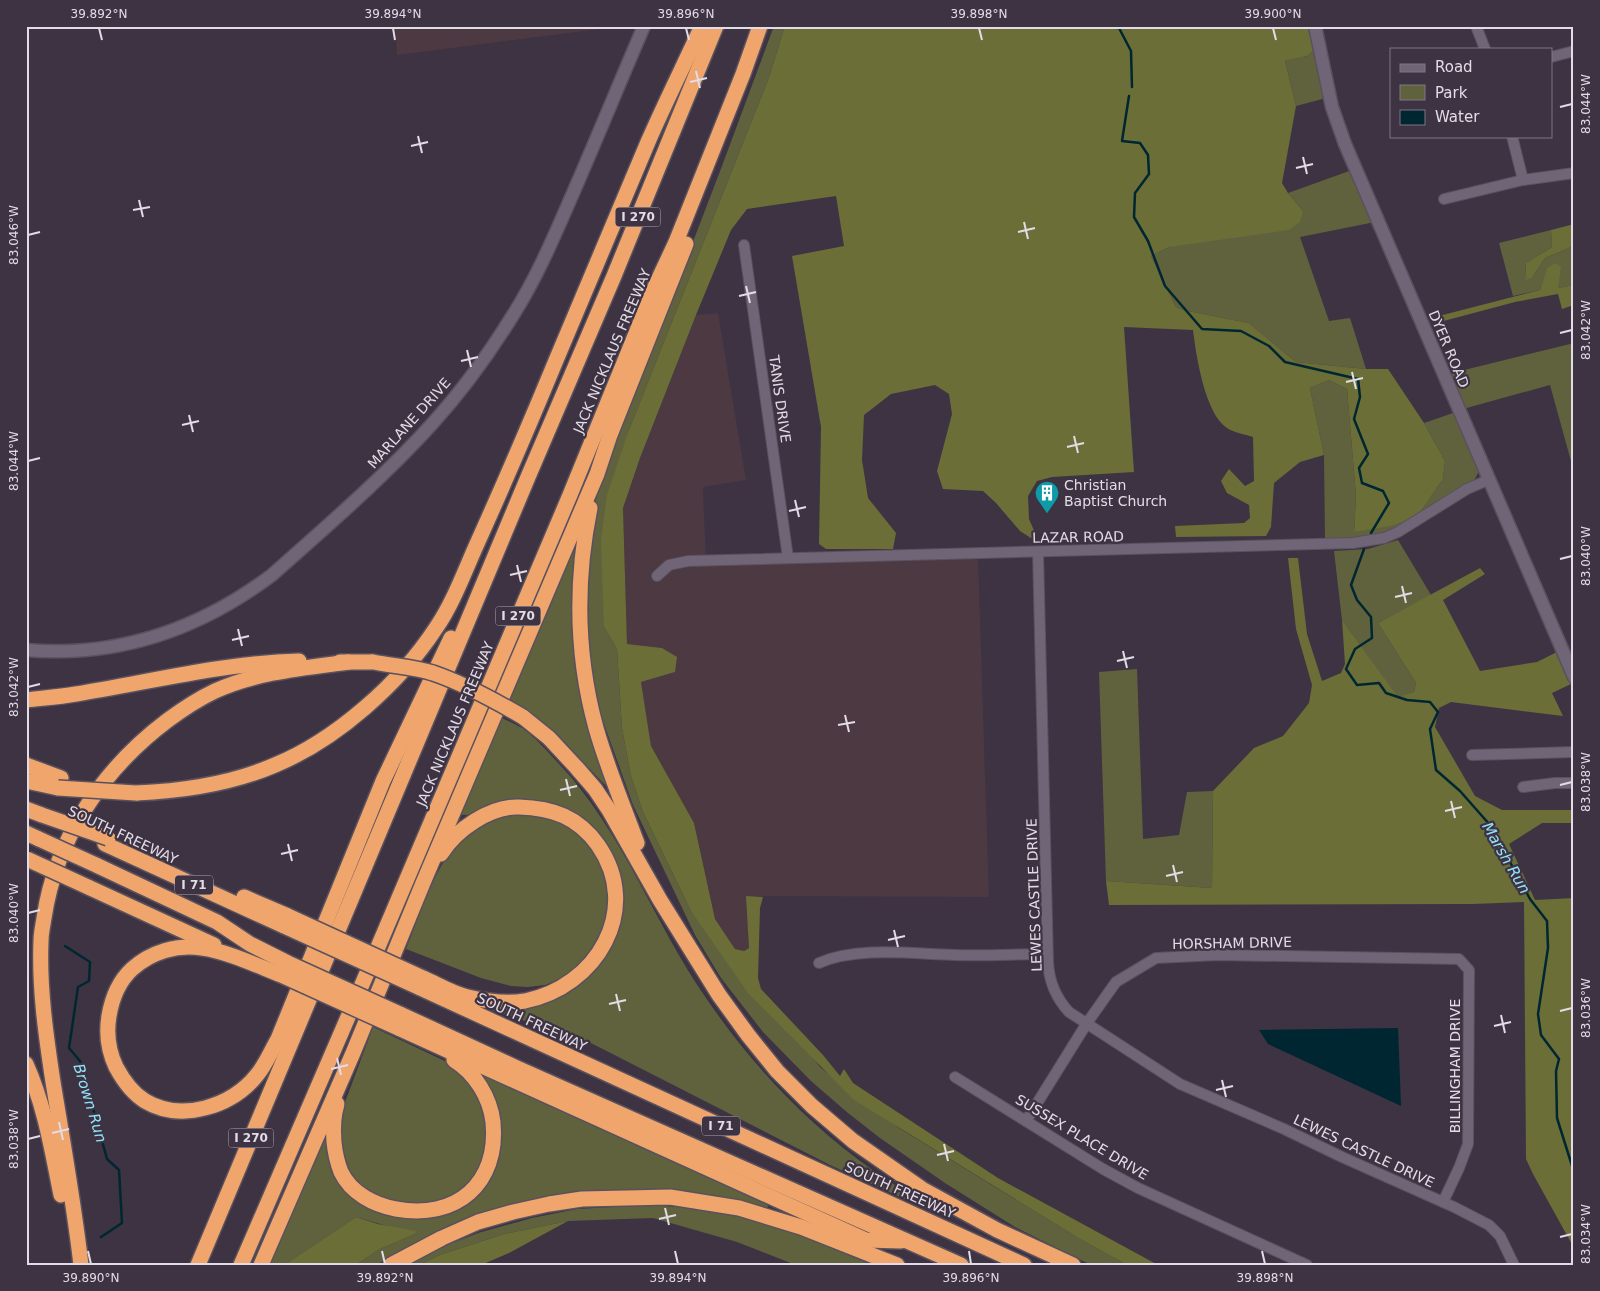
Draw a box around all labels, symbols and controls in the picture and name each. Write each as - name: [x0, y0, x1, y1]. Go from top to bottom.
- text: 39.892°N: [71, 7, 127, 21]
- text: 39.894°N: [365, 7, 421, 21]
- text: 39.896°N: [658, 7, 714, 21]
- text: 39.898°N: [951, 7, 1007, 21]
- text: 39.900°N: [1245, 7, 1301, 21]
- legend: [1390, 48, 1552, 138]
- text: Road: [1435, 58, 1473, 76]
- text: 83.044°W: [1579, 74, 1593, 134]
- text: Park: [1435, 84, 1468, 102]
- text: Water: [1435, 108, 1480, 126]
- text: 83.046°W: [7, 205, 21, 265]
- road number: I 270: [616, 208, 660, 226]
- street label: JACK NICKLAUS FREEWAY: [570, 266, 654, 437]
- text: 83.042°W: [1579, 300, 1593, 360]
- street label: DYER ROAD: [1426, 308, 1472, 390]
- street label: TANIS DRIVE: [766, 353, 794, 444]
- street label: MARLANE DRIVE: [364, 375, 454, 471]
- text: 83.044°W: [7, 431, 21, 491]
- place label: Christian Baptist Church: [1064, 477, 1167, 509]
- building icon: Christian Baptist Church: [1034, 480, 1060, 514]
- text: 83.040°W: [1579, 526, 1593, 586]
- street label: LAZAR ROAD: [1032, 528, 1124, 546]
- road number: I 270: [496, 606, 540, 626]
- street label: JACK NICKLAUS FREEWAY: [413, 639, 497, 810]
- text: 83.042°W: [7, 657, 21, 717]
- text: 83.038°W: [1579, 752, 1593, 812]
- street label: SOUTH FREEWAY: [66, 803, 181, 868]
- street label: LEWES CASTLE DRIVE: [1023, 818, 1045, 972]
- water label: Marsh Run: [1478, 819, 1534, 897]
- road number: I 71: [175, 876, 213, 894]
- text: 83.040°W: [7, 883, 21, 943]
- street label: HORSHAM DRIVE: [1172, 934, 1292, 952]
- text: 83.036°W: [1579, 978, 1593, 1038]
- street label: SOUTH FREEWAY: [475, 990, 590, 1055]
- street label: BILLINGHAM DRIVE: [1447, 999, 1463, 1133]
- water label: Brown Run: [69, 1061, 111, 1145]
- street label: SUSSEX PLACE DRIVE: [1013, 1091, 1151, 1183]
- text: 83.038°W: [7, 1109, 21, 1169]
- street label: LEWES CASTLE DRIVE: [1291, 1111, 1437, 1191]
- road number: I 71: [702, 1116, 740, 1136]
- road number: I 270: [228, 1128, 274, 1148]
- street label: SOUTH FREEWAY: [842, 1158, 958, 1222]
- text: 83.034°W: [1579, 1204, 1593, 1264]
- text: 39.890°N: [63, 1271, 119, 1285]
- text: 39.892°N: [357, 1271, 413, 1285]
- text: 39.894°N: [650, 1271, 706, 1285]
- text: 39.896°N: [943, 1271, 999, 1285]
- text: 39.898°N: [1237, 1271, 1293, 1285]

